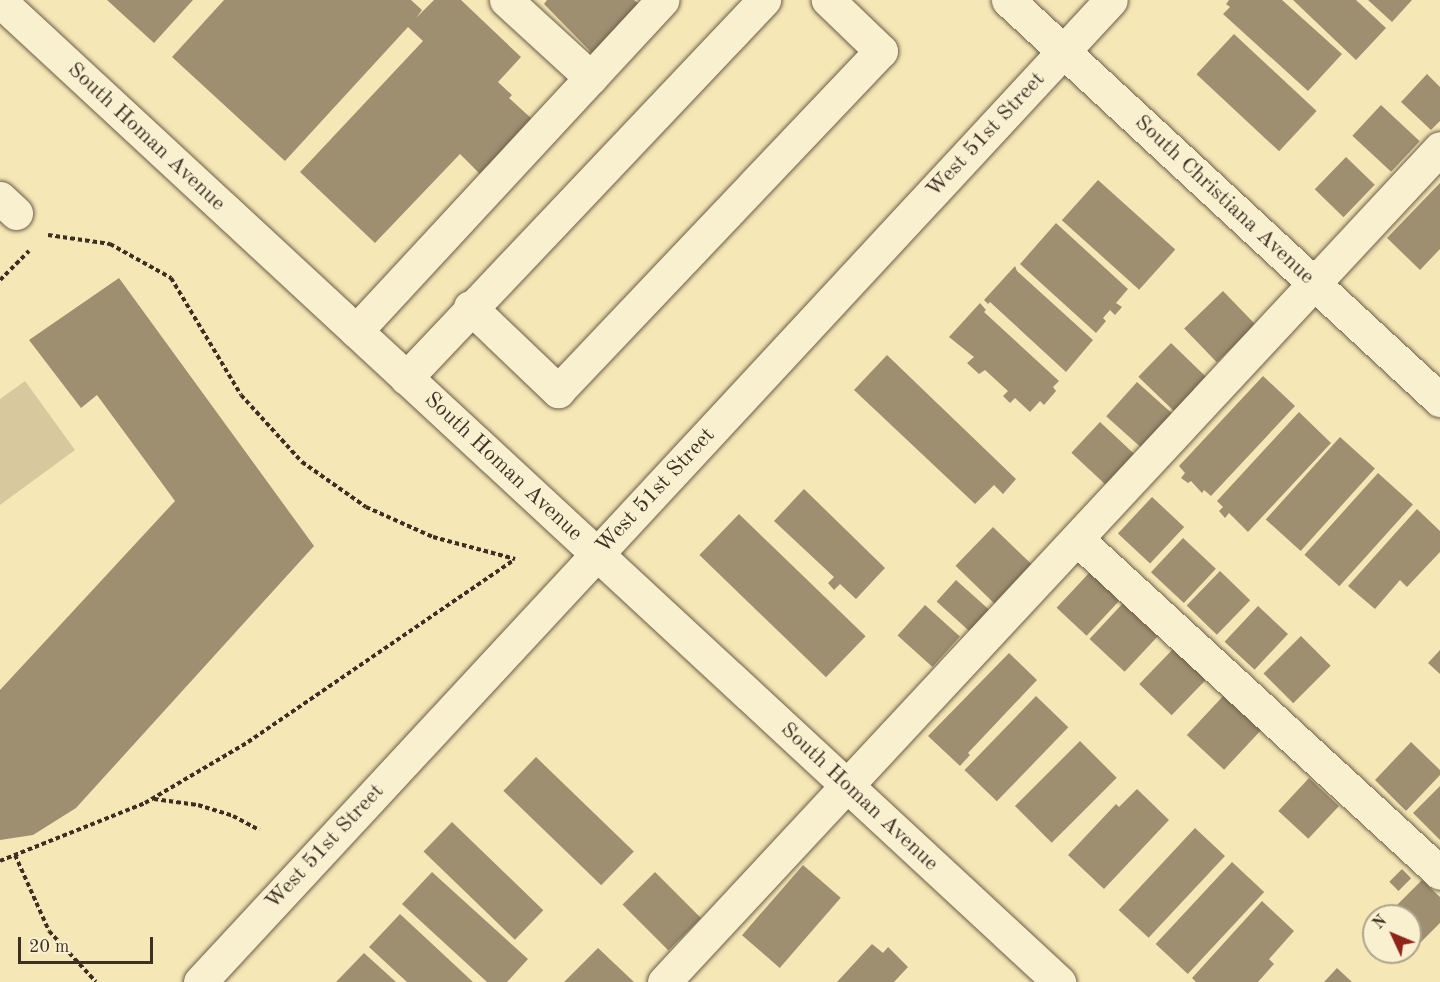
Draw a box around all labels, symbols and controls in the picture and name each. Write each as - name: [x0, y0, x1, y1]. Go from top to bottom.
- street label: South Homan Avenue: [61, 57, 231, 217]
- street label: West 51st Street: [921, 67, 1051, 203]
- street label: South Christiana Avenue: [1128, 110, 1320, 290]
- street label: South Homan Avenue: [418, 387, 588, 547]
- street label: West 51st Street: [591, 423, 721, 559]
- street label: South Homan Avenue: [774, 717, 944, 877]
- street label: West 51st Street: [260, 779, 390, 915]
- north arrow: [1362, 904, 1422, 964]
- text: N: [1370, 913, 1390, 933]
- scale bar: [21, 925, 156, 963]
- text: 20 m: [29, 938, 69, 956]

